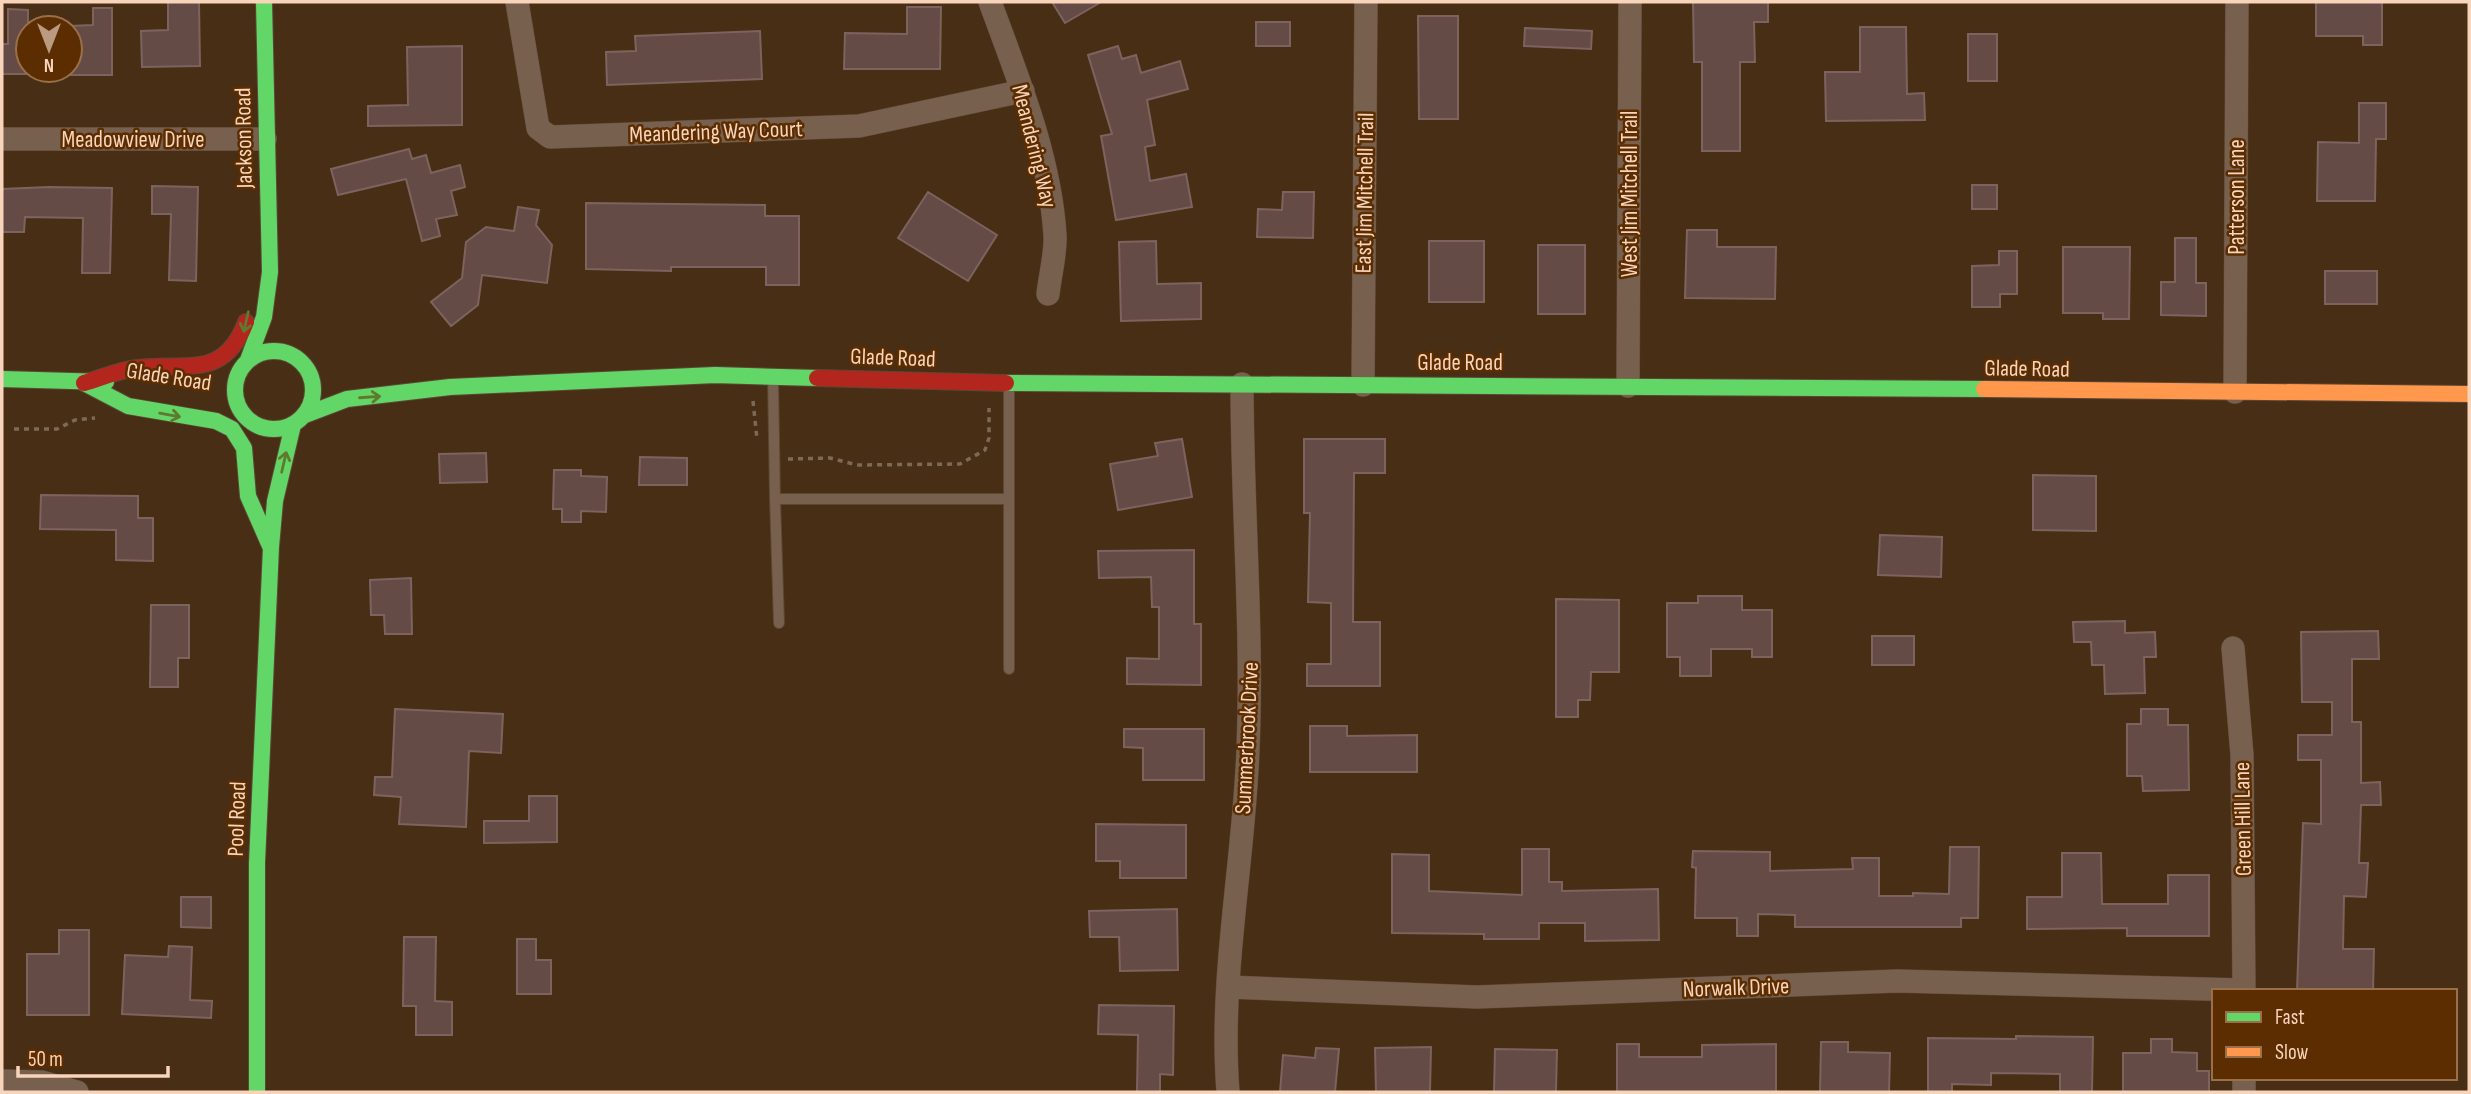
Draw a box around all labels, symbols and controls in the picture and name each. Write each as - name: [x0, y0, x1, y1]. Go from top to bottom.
- north arrow: [14, 14, 84, 84]
- text: N: [44, 53, 54, 76]
- street label: Meandering Way: [1005, 82, 1063, 211]
- street label: Jackson Road: [229, 87, 259, 190]
- street label: West Jim Mitchell Trail: [1616, 111, 1644, 277]
- street label: East Jim Mitchell Trail: [1350, 112, 1380, 274]
- street label: Meandering Way Court: [629, 115, 803, 149]
- street label: Meadowview Drive: [62, 126, 204, 154]
- street label: Patterson Lane: [2223, 139, 2251, 255]
- one-way arrow: [239, 310, 252, 333]
- street label: Glade Road: [850, 343, 936, 373]
- street label: Glade Road: [1417, 349, 1503, 377]
- street label: Glade Road: [1984, 354, 2070, 384]
- street label: Glade Road: [124, 356, 213, 398]
- one-way arrow: [358, 390, 381, 403]
- one-way arrow: [158, 409, 181, 422]
- one-way arrow: [278, 451, 291, 474]
- street label: Summerbrook Drive: [1229, 661, 1265, 815]
- street label: Green Hill Lane: [2228, 762, 2258, 876]
- street label: Pool Road: [222, 781, 252, 857]
- street label: Norwalk Drive: [1682, 972, 1790, 1004]
- legend: [2212, 989, 2457, 1080]
- text: Fast: [2275, 1005, 2305, 1030]
- scale bar: [18, 1034, 168, 1078]
- text: Slow: [2275, 1040, 2309, 1065]
- text: 50 m: [28, 1047, 63, 1072]

